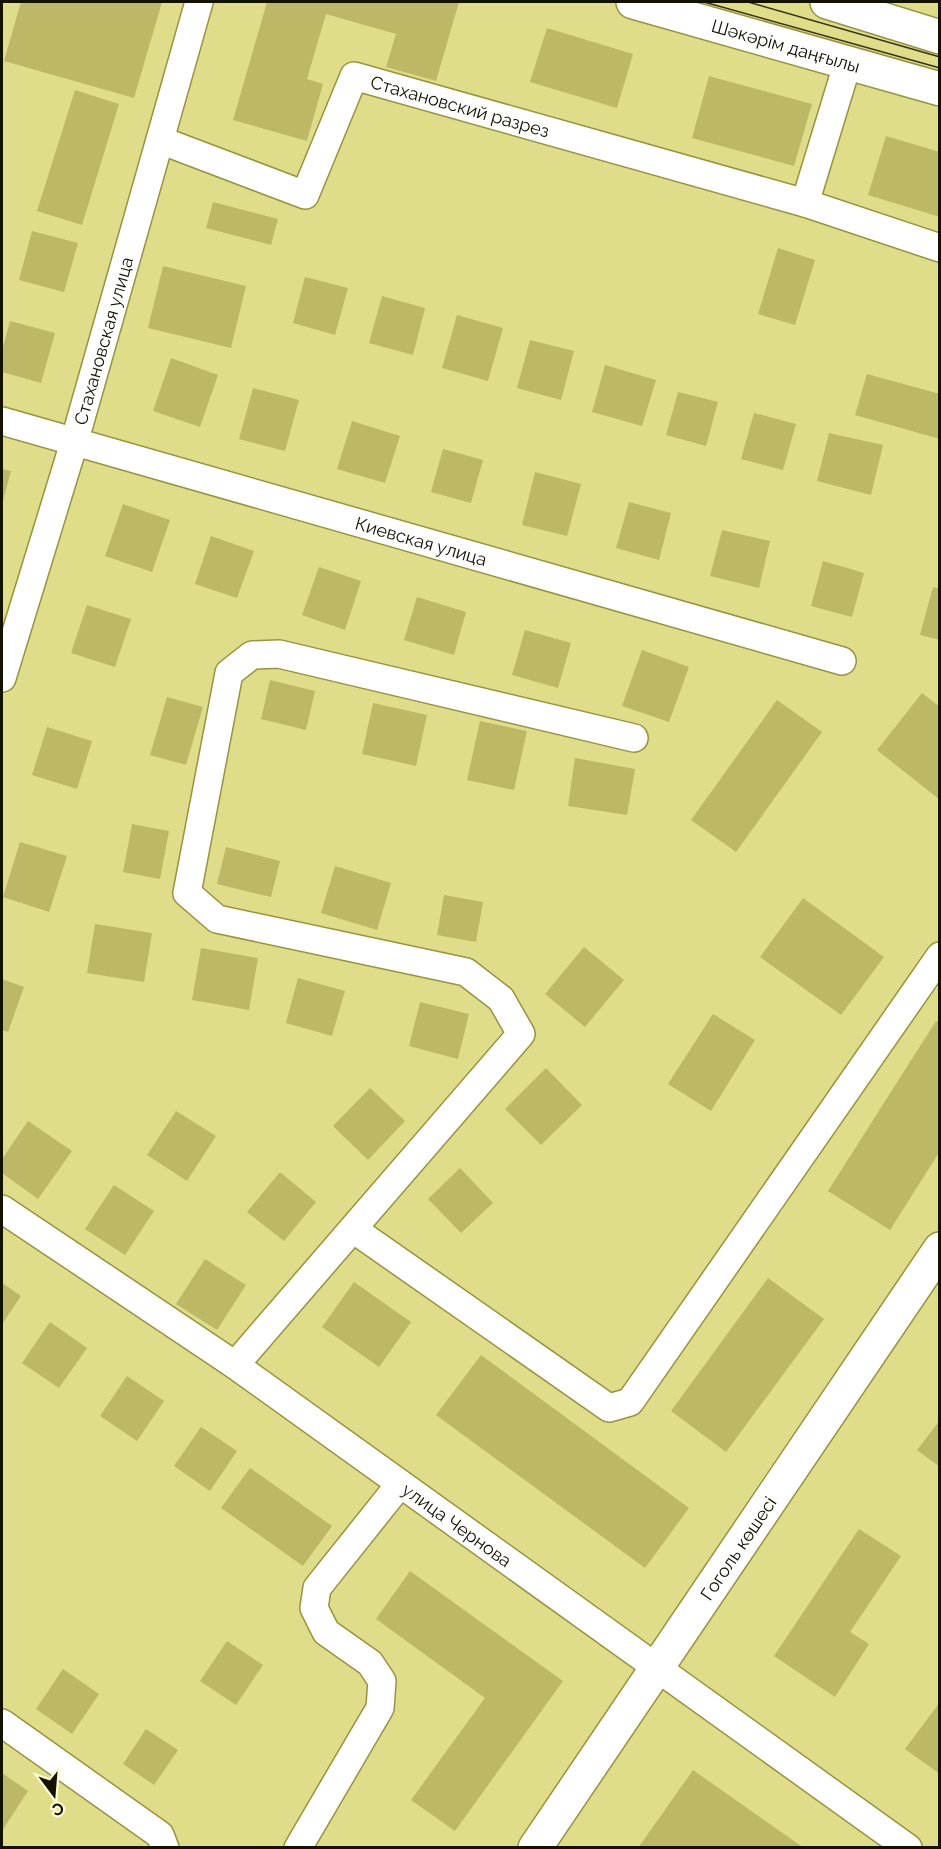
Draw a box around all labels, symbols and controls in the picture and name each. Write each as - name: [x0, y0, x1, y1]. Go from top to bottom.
- street label: Шәкәрім даңғылы: [709, 14, 863, 76]
- street label: Стахановский разрез: [368, 71, 552, 141]
- street label: Стахановская улица: [69, 254, 137, 427]
- street label: Киевская улица: [353, 512, 489, 570]
- street label: улица Чернова: [399, 1478, 516, 1571]
- street label: Гоголь көшесі: [695, 1493, 780, 1604]
- north arrow: [24, 1765, 84, 1825]
- text: С: [50, 1798, 66, 1820]

